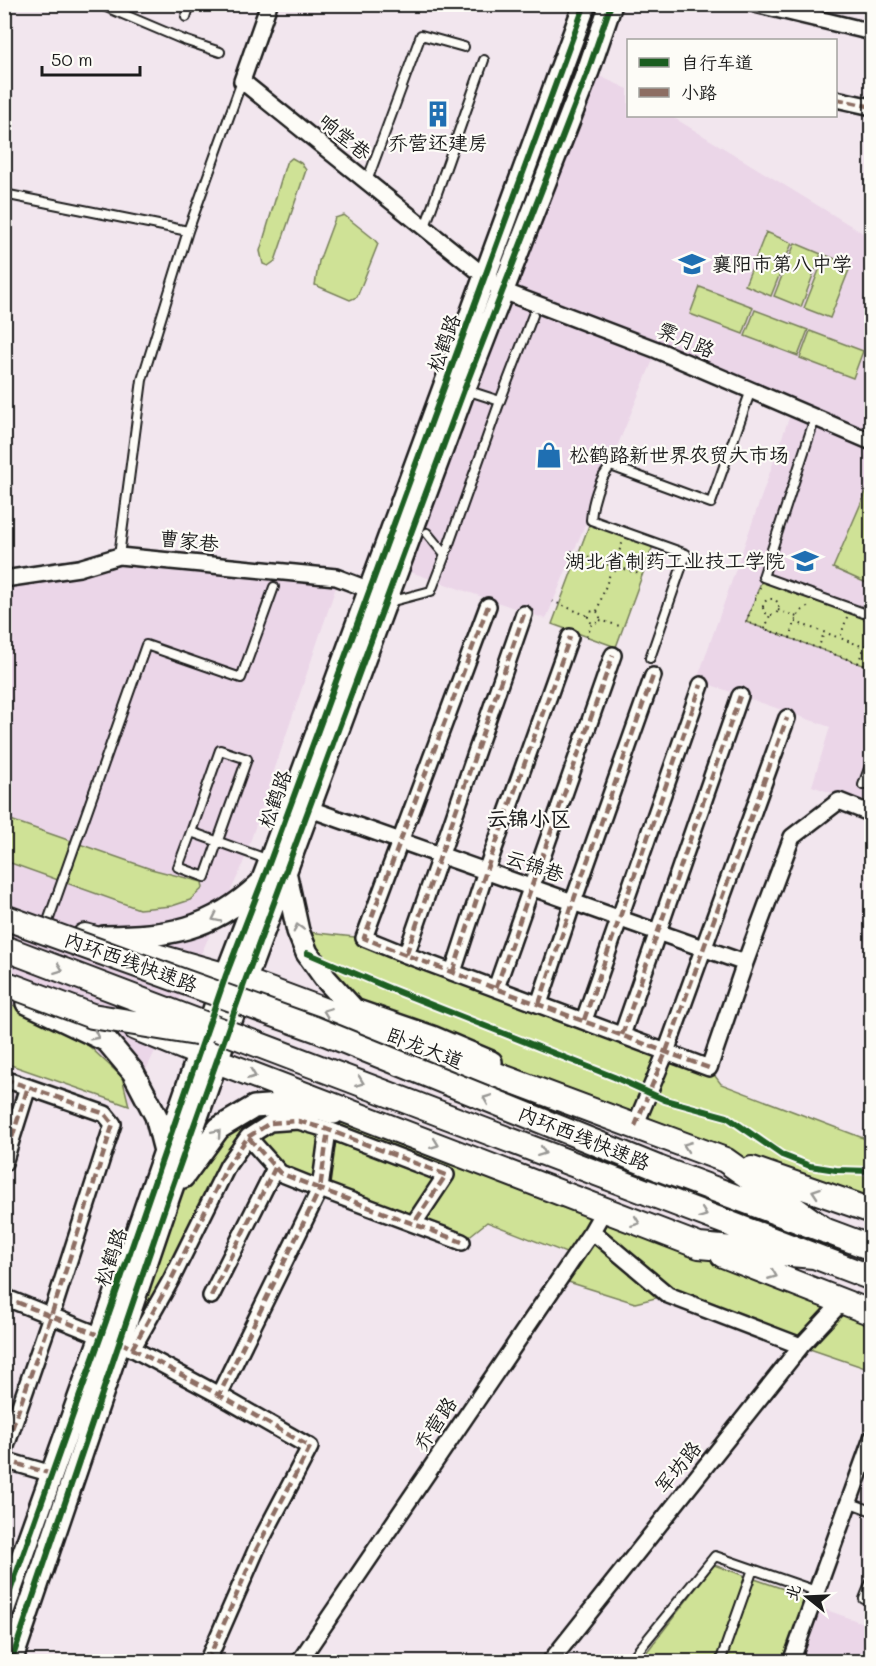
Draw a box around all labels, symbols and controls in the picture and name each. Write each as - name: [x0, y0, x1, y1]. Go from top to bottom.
- scale bar: [42, 39, 140, 77]
- legend: [627, 39, 837, 117]
- text: 50 m: [51, 47, 93, 71]
- text: 自行车道: [681, 50, 753, 74]
- text: 小路: [681, 80, 717, 104]
- building icon: 乔营还建房: [423, 99, 453, 129]
- street label: 响堂巷: [314, 107, 378, 166]
- place label: 乔营还建房: [388, 129, 488, 155]
- school or university icon: 襄阳市第八中学: [677, 249, 707, 279]
- place label: 襄阳市第八中学: [712, 250, 852, 276]
- street label: 松鹤路: [421, 309, 466, 375]
- street label: 霁月路: [654, 315, 720, 363]
- shop icon: 松鹤路新世界农贸大市场: [534, 440, 564, 470]
- place label: 松鹤路新世界农贸大市场: [569, 441, 789, 467]
- street label: 曹家巷: [158, 524, 221, 556]
- school or university icon: 湖北省制药工业技工学院: [790, 546, 820, 576]
- place label: 湖北省制药工业技工学院: [565, 547, 785, 573]
- street label: 松鹤路: [252, 765, 297, 831]
- district label: 云锦小区: [487, 804, 571, 831]
- street label: 云锦巷: [503, 843, 569, 887]
- one-way arrow: [211, 910, 222, 922]
- one-way arrow: [293, 923, 305, 934]
- street label: 内环西线快速路: [61, 925, 203, 998]
- one-way arrow: [53, 961, 64, 974]
- one-way arrow: [322, 1006, 333, 1019]
- street label: 卧龙大道: [383, 1021, 467, 1074]
- one-way arrow: [89, 1028, 100, 1040]
- one-way arrow: [247, 1067, 257, 1080]
- one-way arrow: [353, 1075, 364, 1087]
- one-way arrow: [483, 1094, 494, 1106]
- street label: 内环西线快速路: [515, 1099, 655, 1176]
- one-way arrow: [210, 1129, 221, 1140]
- one-way arrow: [428, 1137, 439, 1149]
- one-way arrow: [682, 1140, 693, 1153]
- one-way arrow: [536, 1144, 546, 1157]
- one-way arrow: [811, 1186, 822, 1199]
- one-way arrow: [697, 1206, 708, 1219]
- one-way arrow: [630, 1215, 641, 1227]
- street label: 松鹤路: [88, 1223, 132, 1289]
- one-way arrow: [766, 1268, 777, 1280]
- street label: 乔营路: [407, 1390, 462, 1456]
- street label: 军坊路: [648, 1434, 707, 1498]
- north arrow: [777, 1567, 837, 1627]
- text: 北: [780, 1581, 805, 1603]

